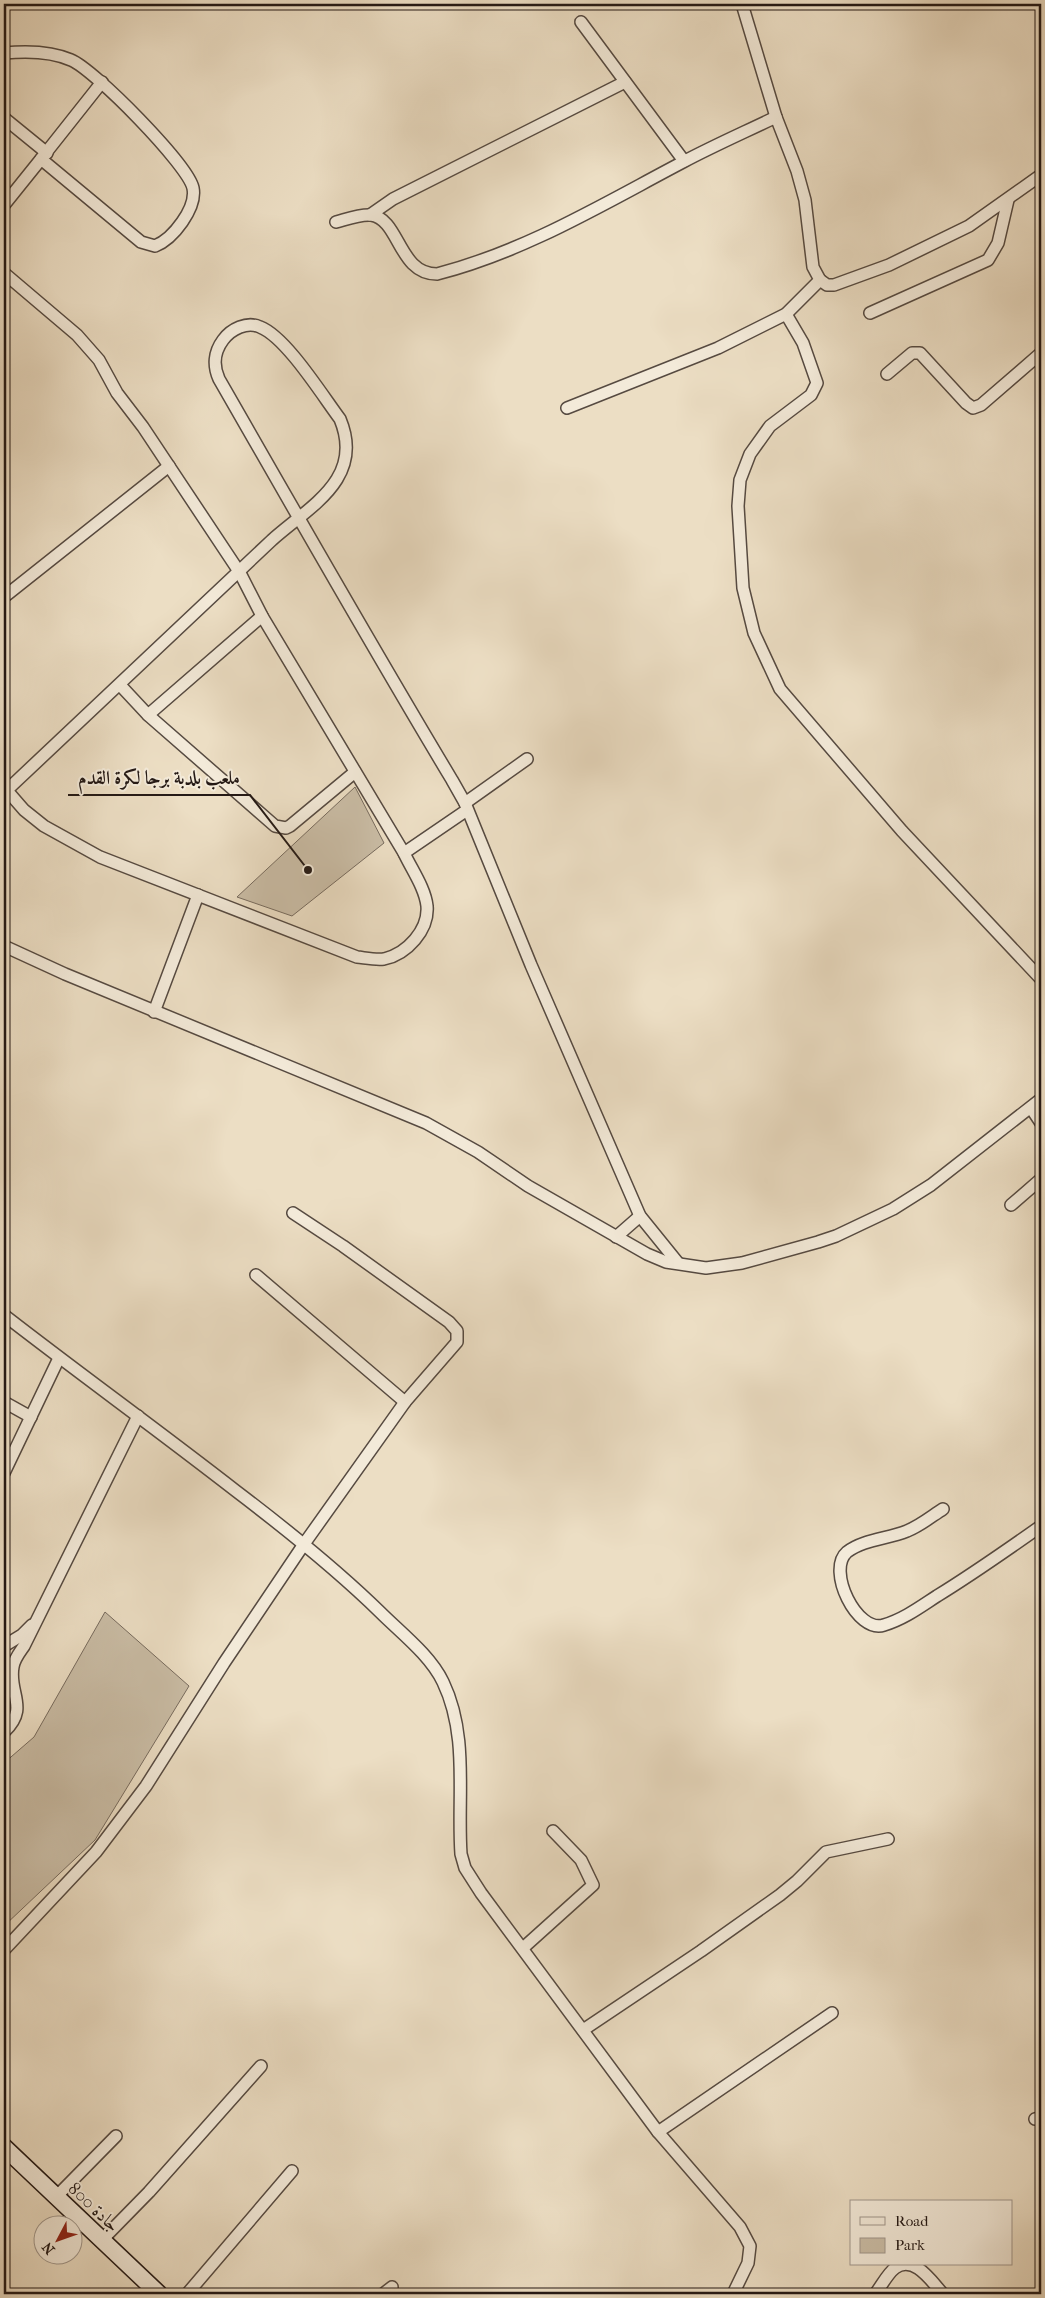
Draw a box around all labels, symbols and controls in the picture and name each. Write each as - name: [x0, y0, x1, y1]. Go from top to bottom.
- callout: ملعب بلدبة برجا لكرة القدم: [68, 761, 250, 795]
- text: ملعب بلدبة برجا لكرة القدم: [78, 767, 240, 795]
- street label: جادة 800: [64, 2178, 124, 2236]
- legend: [850, 2200, 1012, 2266]
- text: Road: [895, 2212, 929, 2230]
- north arrow: [32, 2216, 82, 2266]
- text: Park: [895, 2236, 925, 2254]
- text: N: [38, 2238, 58, 2258]

